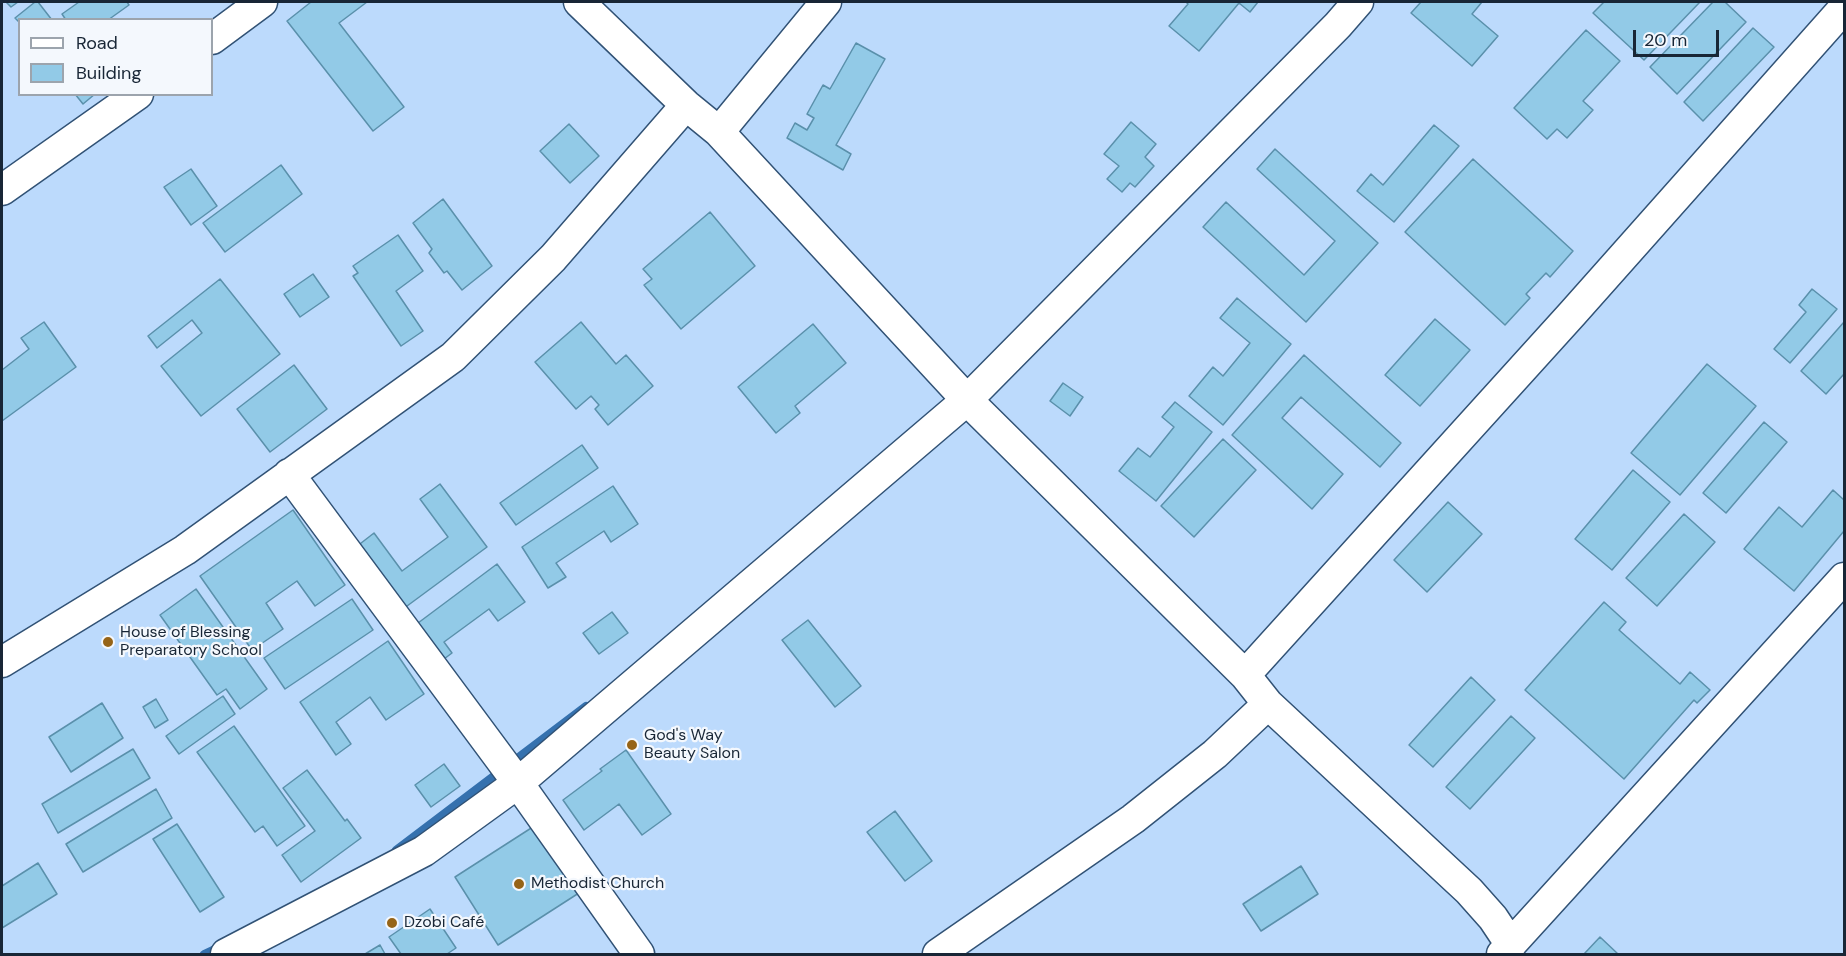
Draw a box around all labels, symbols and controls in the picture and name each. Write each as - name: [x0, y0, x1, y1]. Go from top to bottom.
- legend: [18, 18, 213, 96]
- scale bar: [1636, 18, 1722, 56]
- text: 20 m: [1644, 28, 1687, 52]
- text: Road: [76, 31, 118, 55]
- text: Building: [76, 61, 141, 85]
- place label: House of Blessing Preparatory School: [120, 623, 262, 661]
- marker: House of Blessing Preparatory School: [101, 635, 115, 649]
- place label: God's Way Beauty Salon: [644, 726, 740, 764]
- marker: God's Way Beauty Salon: [625, 738, 639, 752]
- place label: Methodist Church: [531, 874, 664, 894]
- marker: Methodist Church: [512, 877, 526, 891]
- place label: Dzobi Café: [404, 913, 484, 933]
- marker: Dzobi Café: [385, 916, 399, 930]

